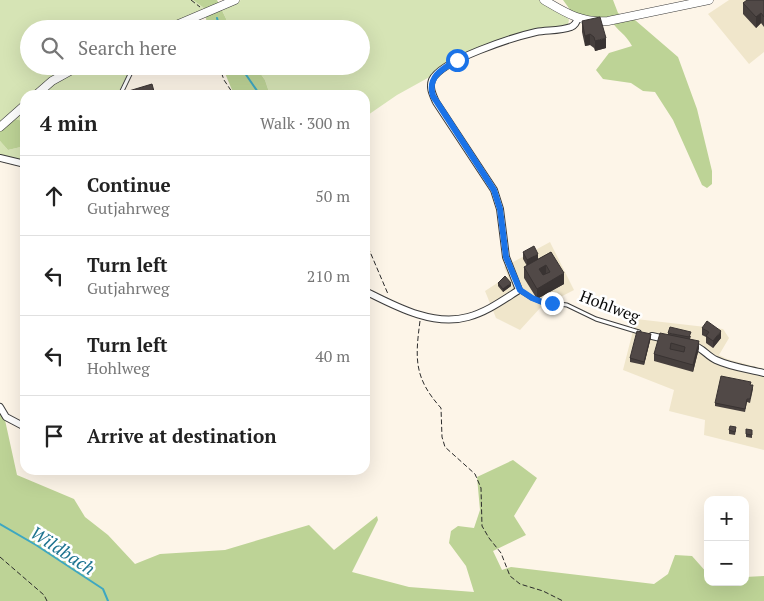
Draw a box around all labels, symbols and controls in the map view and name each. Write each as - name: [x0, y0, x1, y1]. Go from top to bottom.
- search box: [20, 20, 370, 75]
- icon: search: [38, 34, 66, 62]
- text: Search here: [78, 35, 177, 60]
- route start: [446, 49, 469, 72]
- text: 4 min: [40, 109, 97, 137]
- text: Walk · 300 m: [260, 112, 350, 134]
- text: Continue: [87, 172, 171, 197]
- icon: ahead: [40, 182, 68, 210]
- text: 50 m: [315, 185, 350, 207]
- text: Gutjahrweg: [87, 197, 169, 219]
- text: Turn left: [87, 252, 168, 277]
- icon: left: [40, 262, 68, 290]
- text: 210 m: [307, 265, 350, 287]
- text: Gutjahrweg: [87, 277, 169, 299]
- street label: Hohlweg: [577, 285, 644, 328]
- route end: [541, 292, 564, 315]
- text: Turn left: [87, 332, 168, 357]
- icon: left: [40, 342, 68, 370]
- text: 40 m: [315, 345, 350, 367]
- text: Hohlweg: [87, 357, 150, 379]
- icon: arrive: [40, 422, 68, 450]
- text: Arrive at destination: [87, 423, 276, 448]
- map controls: [704, 496, 749, 586]
- button: +: [704, 496, 749, 541]
- water label: Wildbach: [26, 520, 100, 580]
- button: −: [704, 541, 749, 586]

